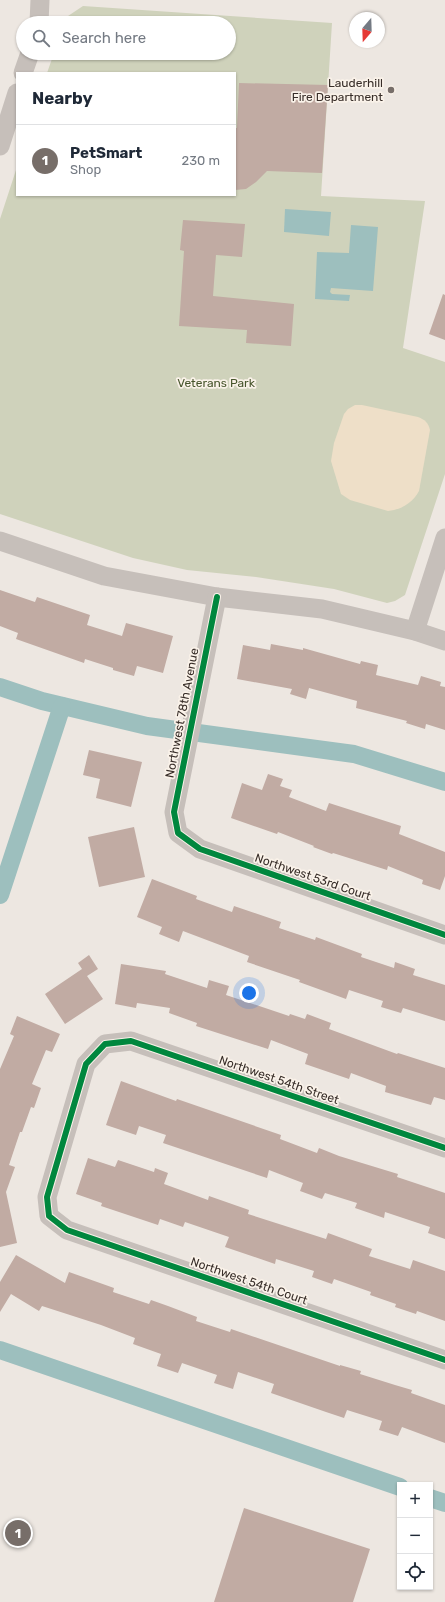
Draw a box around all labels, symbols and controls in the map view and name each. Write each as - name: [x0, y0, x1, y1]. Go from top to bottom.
- north arrow: [349, 12, 385, 48]
- search box: [16, 16, 236, 60]
- icon: search: [30, 27, 52, 49]
- text: Search here: [62, 29, 146, 47]
- place label: Lauderhill Fire Department: [292, 76, 383, 104]
- marker: Lauderhill Fire Department: [386, 85, 396, 95]
- text: Nearby: [32, 88, 93, 108]
- text: PetSmart: [70, 144, 142, 162]
- text: 1: [42, 153, 48, 168]
- text: 230 m: [182, 153, 220, 168]
- text: Shop: [70, 162, 101, 177]
- park label: Veterans Park: [177, 376, 256, 390]
- street label: Northwest 78th Avenue: [163, 647, 202, 779]
- street label: Northwest 53rd Court: [253, 851, 373, 904]
- your location: [239, 983, 259, 1003]
- street label: Northwest 54th Street: [217, 1053, 341, 1107]
- street label: Northwest 54th Court: [189, 1254, 309, 1308]
- map controls: [397, 1482, 433, 1590]
- button: +: [397, 1482, 433, 1518]
- pin: 1: [5, 1518, 31, 1548]
- button: −: [397, 1518, 433, 1554]
- button: locate: [397, 1554, 433, 1590]

